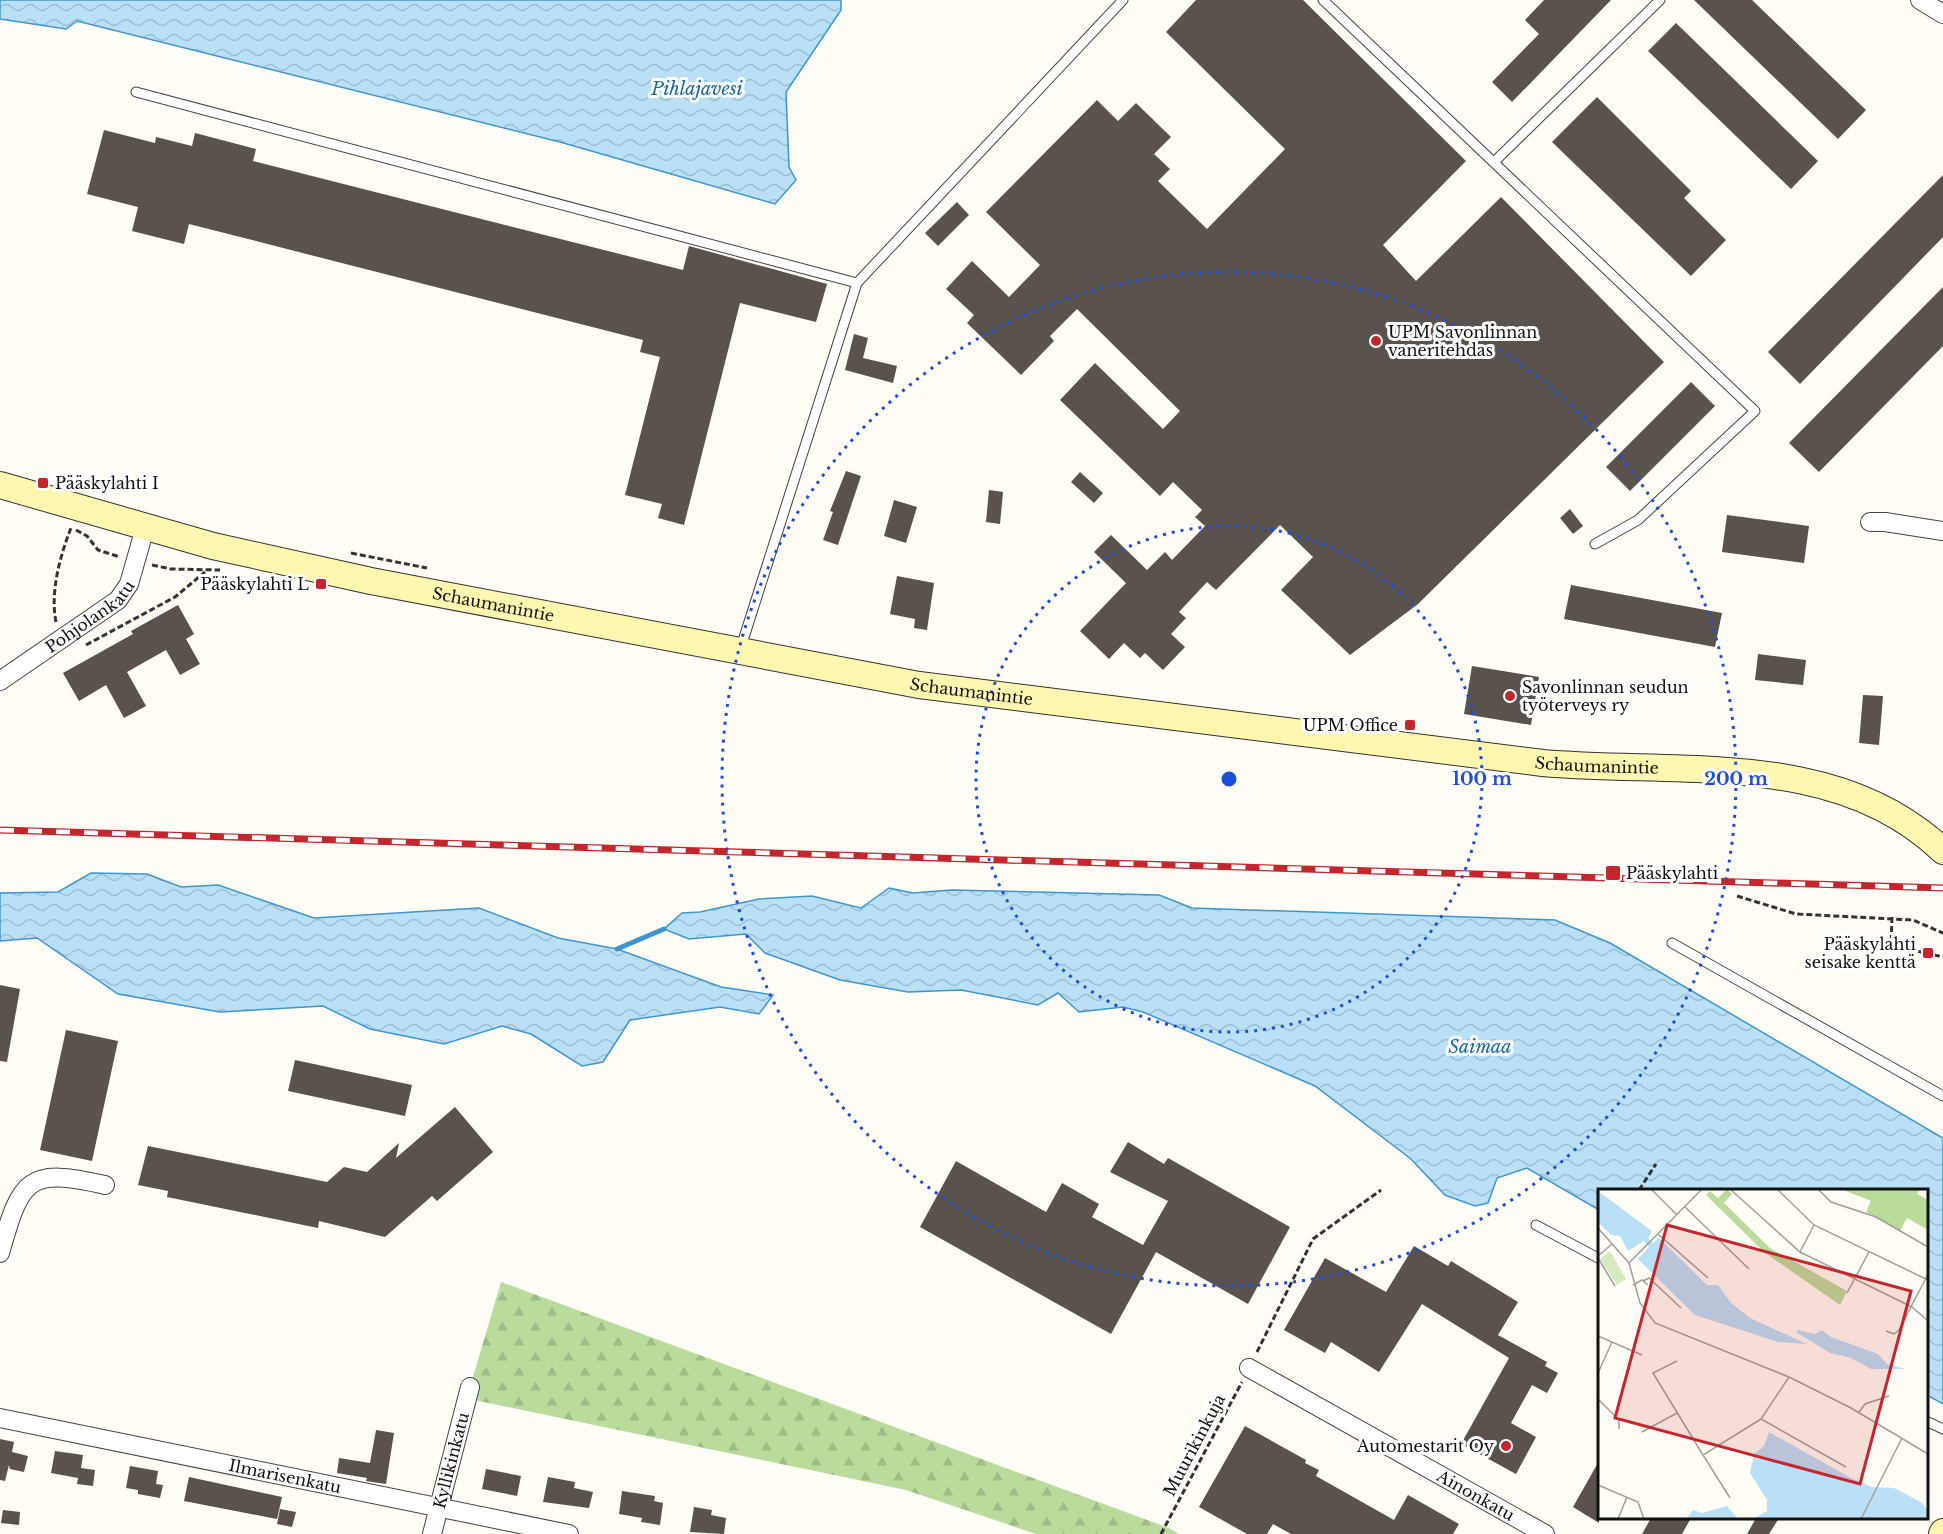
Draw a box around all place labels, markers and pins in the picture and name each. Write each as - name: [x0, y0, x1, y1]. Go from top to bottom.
- place label: UPM Savonlinnan vaneritehdas: [1388, 322, 1537, 360]
- marker: UPM Savonlinnan vaneritehdas: [1369, 334, 1383, 348]
- place label: Pääskylahti I: [55, 473, 159, 493]
- marker: Pääskylahti I: [36, 476, 50, 490]
- place label: Pääskylahti L: [200, 574, 309, 594]
- marker: Pääskylahti L: [314, 577, 328, 591]
- place label: Savonlinnan seudun työterveys ry: [1522, 677, 1689, 715]
- marker: Savonlinnan seudun työterveys ry: [1503, 689, 1517, 703]
- place label: UPM Office: [1303, 715, 1398, 735]
- marker: UPM Office: [1403, 718, 1417, 732]
- centre of rings: [1219, 769, 1239, 789]
- place label: Pääskylahti: [1626, 863, 1719, 883]
- marker: Pääskylahti: [1604, 864, 1622, 882]
- place label: Pääskylahti seisake kenttä: [1805, 934, 1917, 972]
- marker: Pääskylahti seisake kenttä: [1921, 946, 1935, 960]
- place label: Automestarit Oy: [1356, 1436, 1495, 1456]
- marker: Automestarit Oy: [1499, 1439, 1513, 1453]

